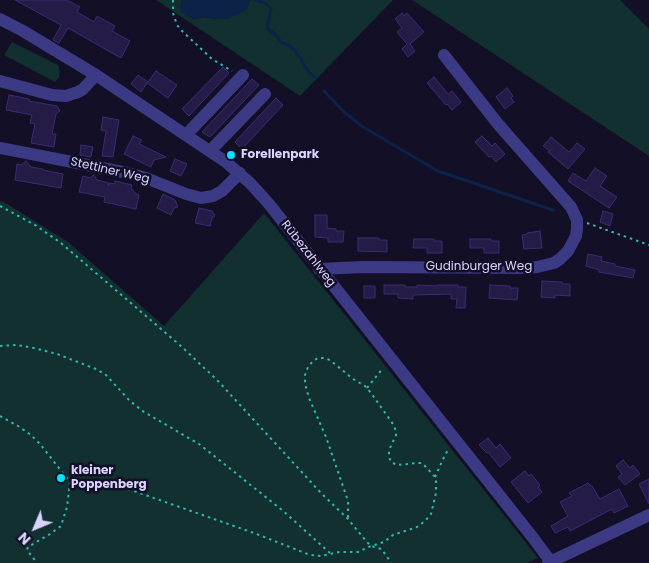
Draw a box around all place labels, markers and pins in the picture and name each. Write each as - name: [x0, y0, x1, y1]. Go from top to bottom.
- place label: Forellenpark: [241, 148, 319, 162]
- marker: Forellenpark: [225, 149, 237, 161]
- place label: kleiner Poppenberg: [71, 464, 147, 492]
- marker: kleiner Poppenberg: [55, 472, 67, 484]

